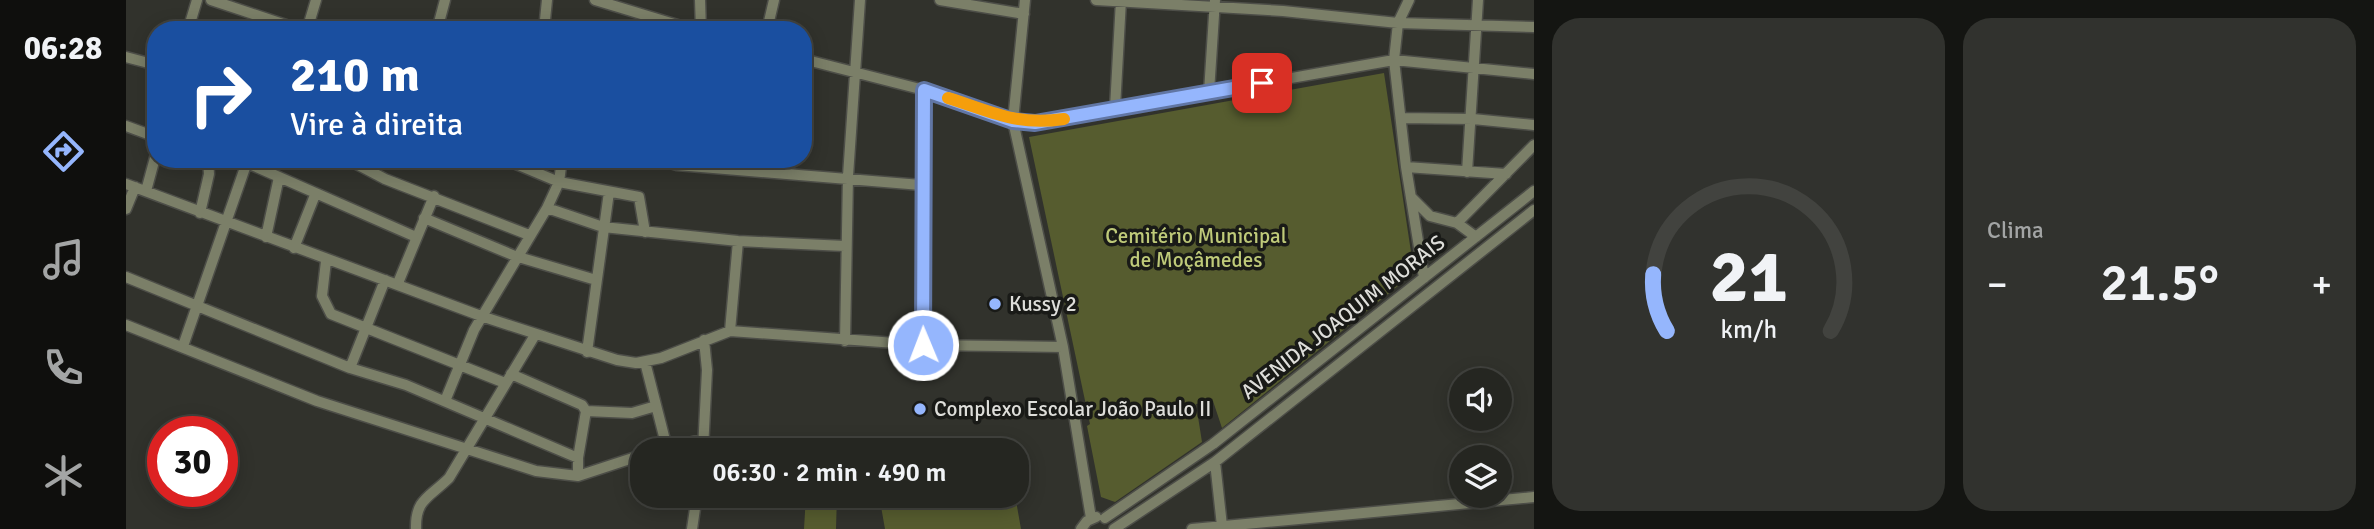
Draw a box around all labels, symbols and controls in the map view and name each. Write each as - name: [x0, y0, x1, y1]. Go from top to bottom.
- text: 06:28: [24, 29, 102, 68]
- text: 210 m: [290, 45, 420, 105]
- icon: right: [175, 49, 266, 140]
- pin: [1232, 53, 1292, 113]
- icon: arrive: [1243, 64, 1281, 102]
- text: Vire à direita: [290, 105, 463, 144]
- icon: directions: [39, 127, 88, 176]
- text: Clima: [1987, 216, 2044, 245]
- park label: Cemitério Municipal de Moçâmedes: [1105, 223, 1287, 273]
- street label: AVENIDA JOAQUIM MORAIS: [1236, 229, 1450, 405]
- text: 21: [1709, 233, 1788, 322]
- icon: music: [39, 235, 88, 284]
- text: 21.5°: [2100, 251, 2219, 315]
- text: −: [1987, 261, 2008, 308]
- text: +: [2311, 261, 2332, 308]
- place label: Kussy 2: [1009, 291, 1077, 317]
- marker: Kussy 2: [987, 296, 1003, 312]
- position arrow: [886, 308, 960, 382]
- text: km/h: [1720, 313, 1777, 344]
- icon: phone: [39, 343, 88, 392]
- map controls: [1449, 368, 1512, 508]
- button: sound: [1449, 368, 1512, 431]
- place label: Complexo Escolar João Paulo II: [934, 396, 1211, 422]
- marker: Complexo Escolar João Paulo II: [912, 401, 928, 417]
- speed limit sign: 30: [147, 416, 238, 507]
- button: layers: [1449, 445, 1512, 508]
- icon: climate: [39, 451, 88, 500]
- text: 06:30 · 2 min · 490 m: [713, 457, 946, 489]

